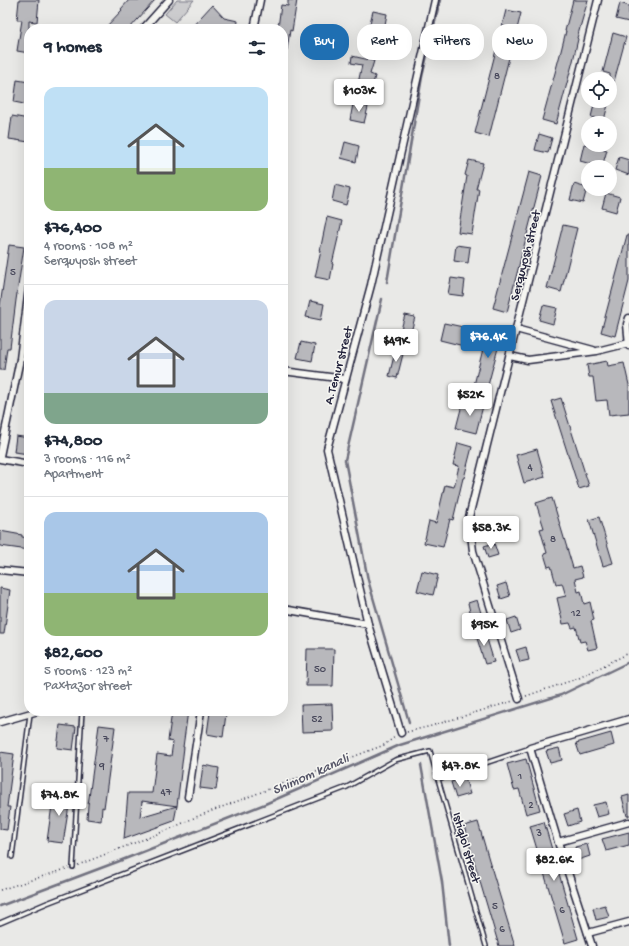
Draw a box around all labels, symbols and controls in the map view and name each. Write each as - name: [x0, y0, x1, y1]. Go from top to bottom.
- chip: Buy: [300, 24, 349, 60]
- chip: Rent: [357, 24, 412, 60]
- chip: Filters: [420, 24, 484, 60]
- chip: New: [492, 24, 547, 60]
- icon: filters: [246, 37, 268, 59]
- text: 9 homes: [44, 38, 102, 58]
- house number: 8: [494, 71, 500, 83]
- map controls: [581, 72, 617, 196]
- button: locate: [581, 72, 617, 108]
- pin: $103K: [331, 79, 387, 113]
- text: $103K: [343, 84, 375, 99]
- icon: home: [120, 113, 192, 185]
- button: +: [581, 116, 617, 152]
- button: −: [581, 160, 617, 196]
- street label: Serquyosh street: [508, 207, 545, 302]
- text: $76,400: [44, 219, 102, 239]
- text: 4 rooms · 108 m²: [44, 239, 133, 254]
- text: Serquyosh street: [44, 254, 137, 269]
- house number: 5: [10, 267, 16, 279]
- street label: A.Temur street: [322, 323, 357, 406]
- pin: $76.4K: [455, 325, 521, 359]
- icon: home: [120, 326, 192, 398]
- pin: $49K: [372, 329, 420, 363]
- text: $76.4K: [470, 330, 506, 345]
- text: $49K: [383, 334, 409, 349]
- pin: $52K: [446, 383, 494, 417]
- text: $52K: [457, 388, 483, 403]
- text: $74,800: [44, 432, 102, 452]
- text: 3 rooms · 116 m²: [44, 452, 131, 467]
- house number: 4: [527, 462, 533, 474]
- text: Apartment: [44, 467, 103, 482]
- pin: $58.3K: [458, 516, 524, 550]
- text: $58.3K: [472, 521, 510, 536]
- house number: 8: [550, 534, 556, 546]
- icon: home: [120, 538, 192, 610]
- house number: 12: [570, 608, 582, 620]
- pin: $95K: [460, 613, 508, 647]
- text: $95K: [471, 618, 497, 633]
- text: $82,600: [44, 644, 103, 664]
- text: 5 rooms · 123 m²: [44, 664, 132, 679]
- house number: 50: [314, 664, 326, 676]
- text: Paxtazor street: [44, 679, 131, 694]
- house number: 52: [311, 714, 323, 726]
- house number: 7: [102, 734, 109, 746]
- water label: Shimom kanali: [270, 750, 354, 800]
- pin: $47.8K: [427, 754, 493, 788]
- text: $47.8K: [441, 759, 479, 774]
- house number: 9: [98, 761, 105, 773]
- house number: 1: [517, 771, 522, 783]
- pin: $74.8K: [26, 783, 92, 817]
- house number: 47: [161, 787, 172, 799]
- text: $74.8K: [40, 788, 78, 803]
- house number: 2: [528, 800, 534, 812]
- street label: Istiqlol street: [448, 811, 483, 886]
- house number: 3: [535, 828, 542, 840]
- pin: $82.6K: [521, 848, 587, 882]
- text: $82.6K: [535, 853, 573, 868]
- house number: 5: [492, 901, 498, 913]
- house number: 6: [559, 905, 565, 917]
- house number: 6: [499, 924, 505, 936]

